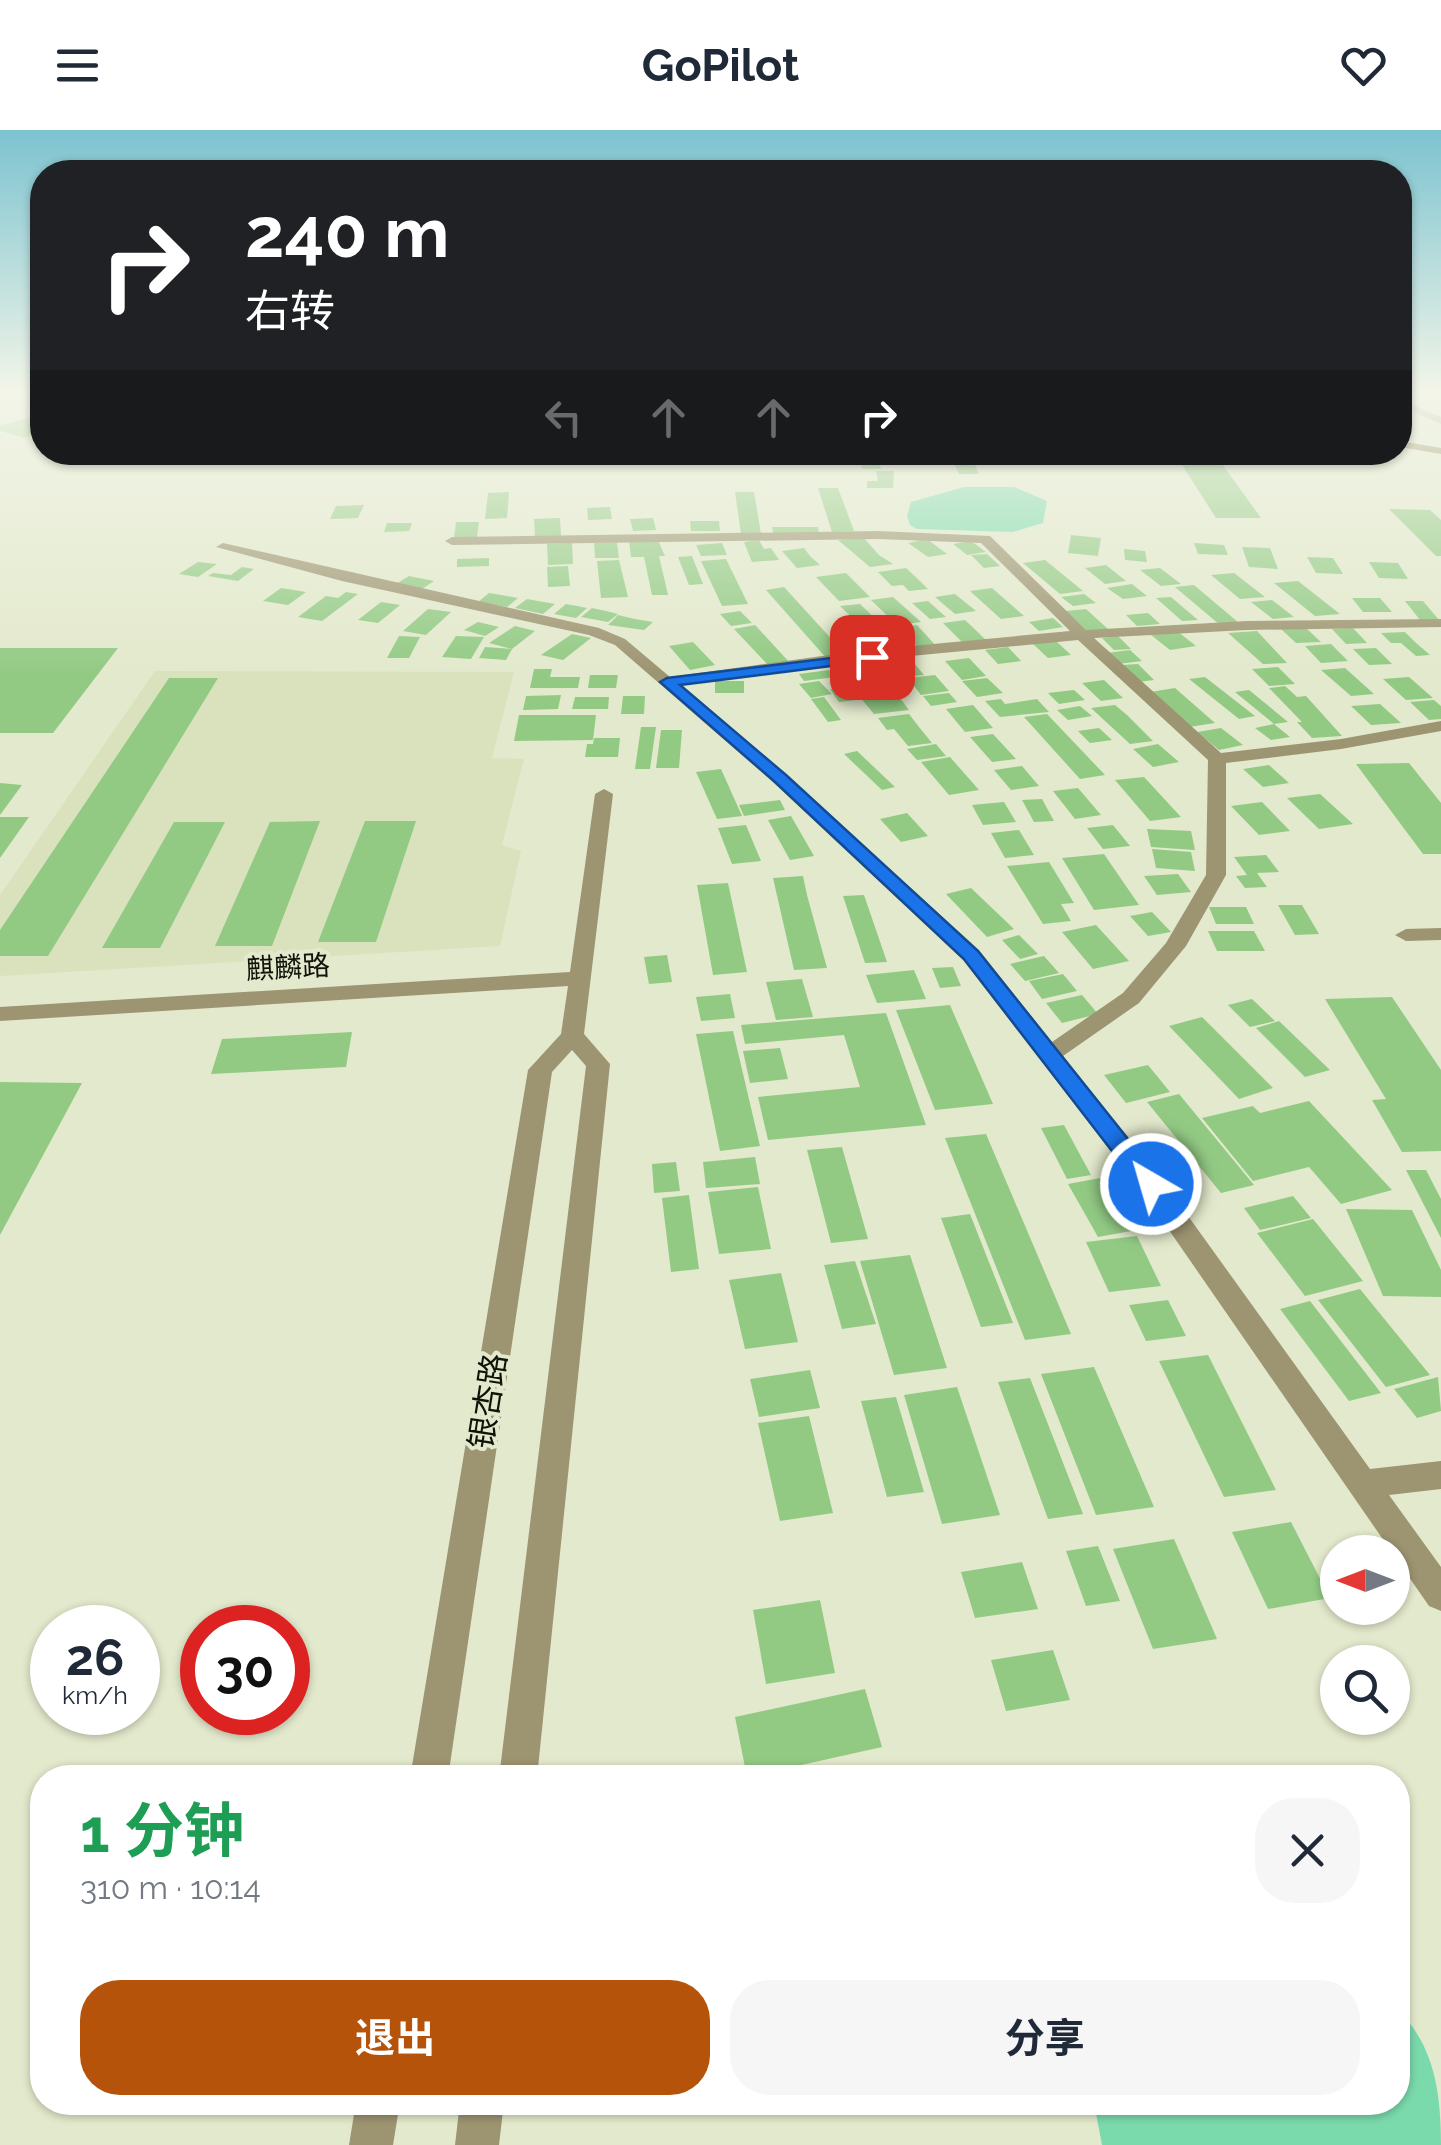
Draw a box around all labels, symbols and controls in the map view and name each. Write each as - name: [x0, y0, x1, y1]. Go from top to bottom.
- icon: menu: [50, 38, 105, 93]
- icon: heart: [1336, 38, 1391, 93]
- text: GoPilot: [642, 39, 799, 92]
- text: 240 m: [245, 191, 449, 273]
- icon: right: [80, 200, 210, 330]
- text: 右转: [245, 285, 335, 338]
- icon: left: [536, 390, 591, 445]
- icon: ahead: [641, 390, 696, 445]
- icon: ahead: [746, 390, 801, 445]
- icon: right: [851, 390, 906, 445]
- pin: [830, 615, 915, 700]
- icon: arrive: [845, 630, 900, 685]
- street label: 麒麟路: [245, 949, 331, 986]
- position arrow: [1099, 1132, 1203, 1236]
- street label: 银杏路: [462, 1351, 513, 1451]
- north arrow: [1320, 1535, 1410, 1625]
- map controls: [1320, 1535, 1410, 1735]
- speed limit sign: 30: [180, 1605, 310, 1735]
- text: 26: [66, 1628, 124, 1687]
- button: search: [1320, 1645, 1410, 1735]
- text: km/h: [62, 1680, 128, 1710]
- text: 1 分钟: [80, 1796, 244, 1866]
- button: close: [1255, 1798, 1360, 1903]
- text: 310 m · 10:14: [80, 1869, 261, 1906]
- button: 退出: [80, 1980, 710, 2095]
- button: 分享: [730, 1980, 1360, 2095]

